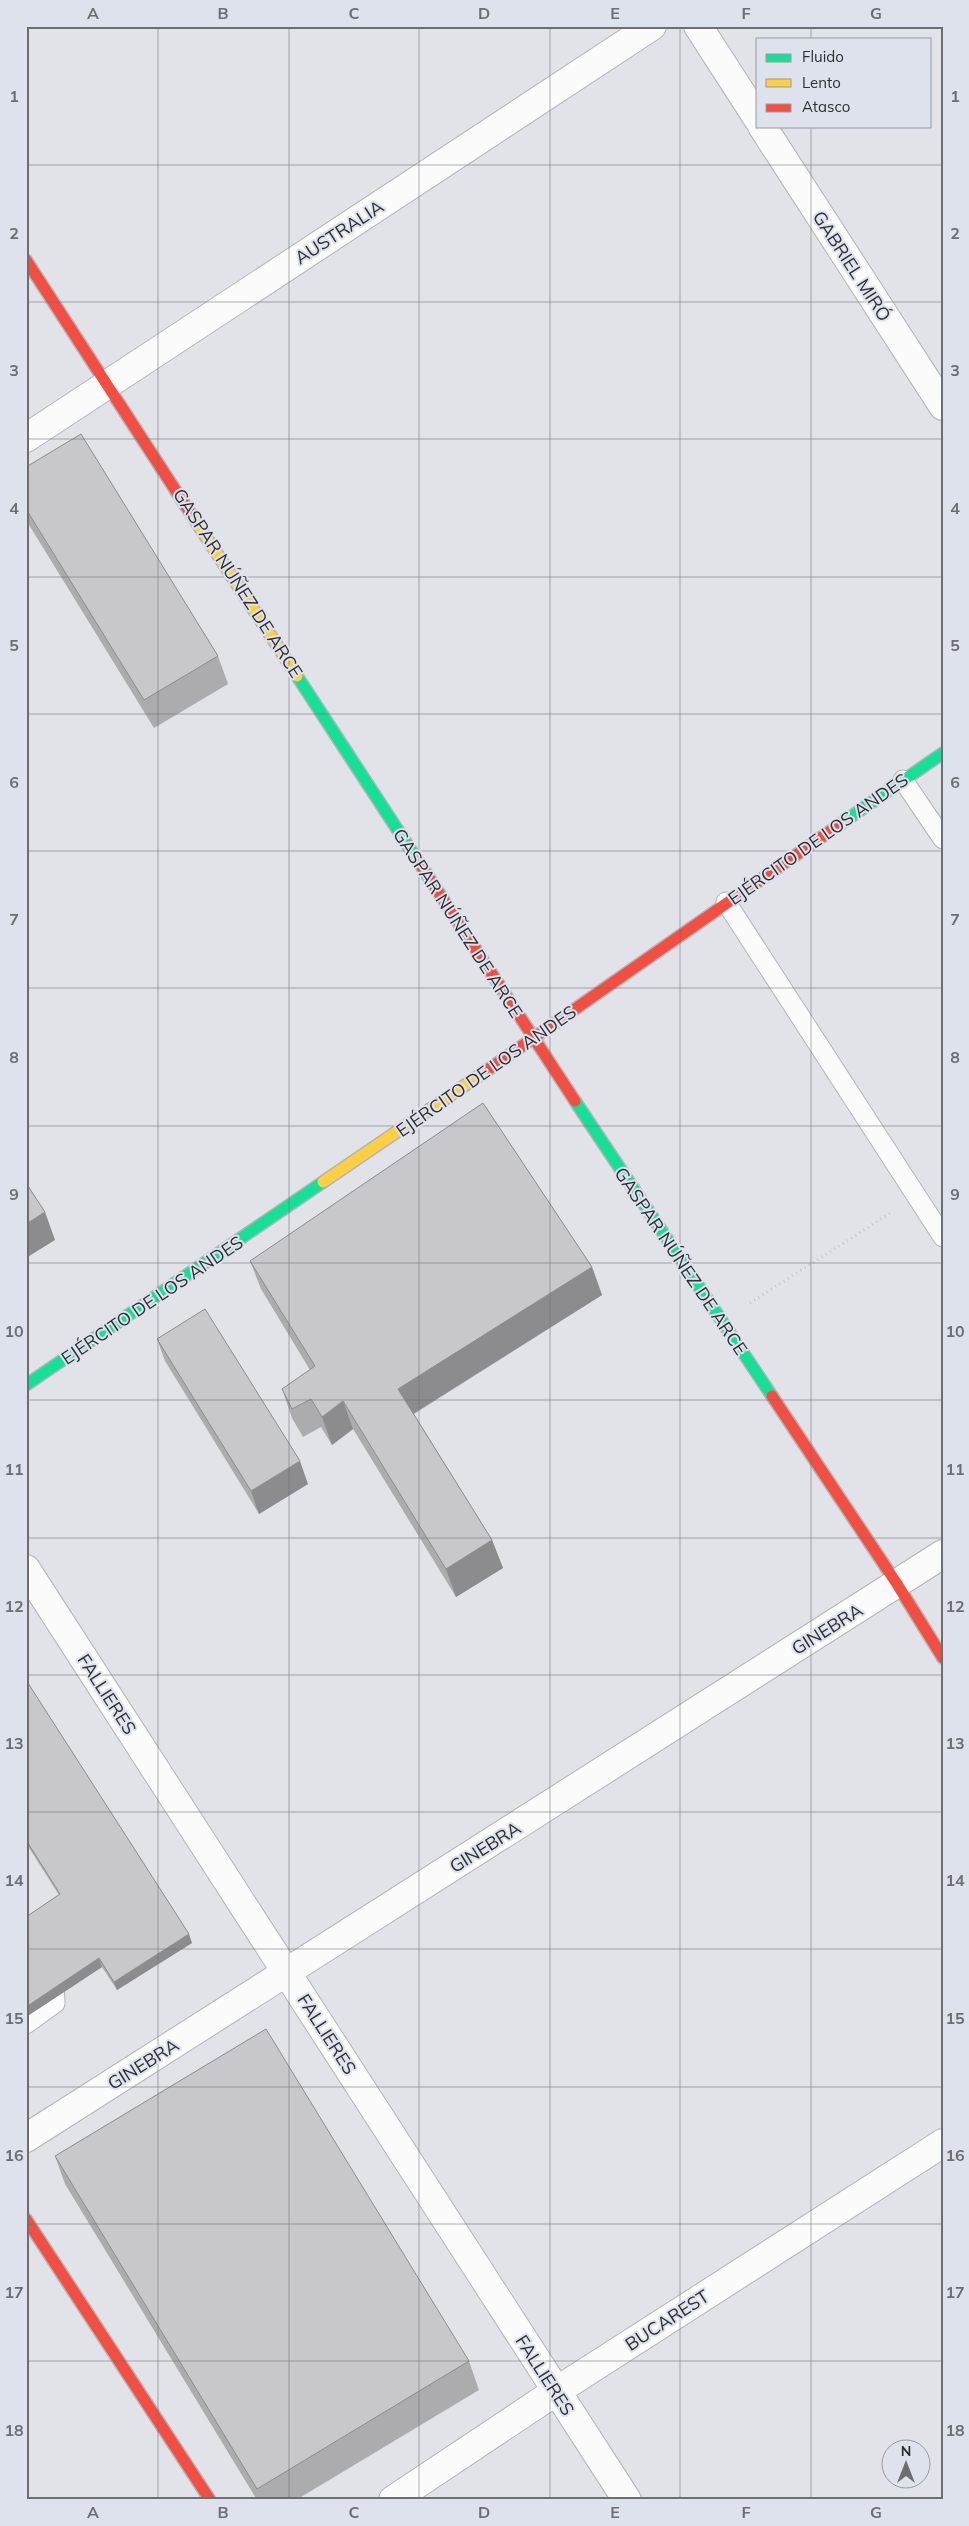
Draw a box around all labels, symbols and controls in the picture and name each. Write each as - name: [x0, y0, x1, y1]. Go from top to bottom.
- text: A: [87, 3, 99, 23]
- text: B: [217, 3, 229, 23]
- text: C: [349, 3, 360, 23]
- text: D: [478, 3, 490, 23]
- text: E: [610, 3, 620, 23]
- text: F: [741, 3, 751, 23]
- text: G: [870, 3, 882, 23]
- legend: [756, 38, 932, 128]
- text: Fluido: [802, 47, 844, 66]
- text: Lento: [802, 73, 841, 92]
- text: 1: [9, 86, 19, 106]
- text: 1: [950, 86, 960, 106]
- text: Atasco: [802, 97, 850, 116]
- street label: AUSTRALIA: [290, 195, 388, 269]
- street label: GABRIEL MIRÓ: [808, 206, 896, 326]
- text: 2: [9, 223, 19, 243]
- text: 2: [950, 223, 960, 243]
- text: 3: [9, 360, 19, 380]
- text: 3: [950, 360, 960, 380]
- street label: GASPAR NÚÑEZ DE ARCE: [168, 484, 308, 682]
- text: 4: [9, 498, 19, 518]
- text: 4: [950, 498, 960, 518]
- text: 5: [9, 635, 19, 655]
- text: 5: [950, 635, 960, 655]
- street label: EJÉRCITO DE LOS ANDES: [724, 768, 912, 910]
- text: 6: [9, 772, 19, 792]
- text: 6: [950, 772, 960, 792]
- street label: GASPAR NÚÑEZ DE ARCE: [388, 824, 528, 1022]
- text: 7: [9, 909, 19, 929]
- text: 7: [950, 909, 960, 929]
- street label: EJÉRCITO DE LOS ANDES: [392, 1000, 580, 1142]
- text: 8: [9, 1047, 19, 1067]
- text: 8: [950, 1047, 960, 1067]
- street label: GASPAR NÚÑEZ DE ARCE: [610, 1163, 752, 1359]
- text: 9: [9, 1184, 19, 1204]
- text: 9: [950, 1184, 960, 1204]
- street label: EJÉRCITO DE LOS ANDES: [57, 1230, 247, 1370]
- text: 10: [4, 1321, 24, 1341]
- text: 10: [945, 1321, 965, 1341]
- text: 11: [4, 1459, 24, 1479]
- text: 11: [945, 1459, 965, 1479]
- text: 12: [4, 1596, 24, 1616]
- text: 12: [945, 1596, 965, 1616]
- street label: GINEBRA: [787, 1598, 867, 1660]
- street label: FALLIERES: [73, 1649, 141, 1739]
- text: 13: [4, 1733, 24, 1753]
- text: 13: [945, 1733, 965, 1753]
- street label: GINEBRA: [445, 1816, 525, 1878]
- text: 14: [4, 1870, 24, 1890]
- text: 14: [945, 1870, 965, 1890]
- street label: FALLIERES: [293, 1989, 361, 2079]
- text: 15: [4, 2008, 24, 2028]
- text: 15: [945, 2008, 965, 2028]
- street label: GINEBRA: [103, 2033, 183, 2095]
- text: 16: [4, 2145, 24, 2165]
- text: 16: [945, 2145, 965, 2165]
- text: 17: [4, 2282, 24, 2302]
- text: 17: [945, 2282, 965, 2302]
- street label: BUCAREST: [621, 2284, 713, 2356]
- street label: FALLIERES: [511, 2330, 579, 2420]
- text: 18: [4, 2420, 24, 2440]
- text: 18: [945, 2420, 965, 2440]
- north arrow: [882, 2438, 932, 2488]
- text: N: [901, 2442, 911, 2460]
- text: A: [87, 2502, 99, 2522]
- text: B: [217, 2502, 229, 2522]
- text: C: [349, 2502, 360, 2522]
- text: D: [478, 2502, 490, 2522]
- text: E: [610, 2502, 620, 2522]
- text: F: [741, 2502, 751, 2522]
- text: G: [870, 2502, 882, 2522]

